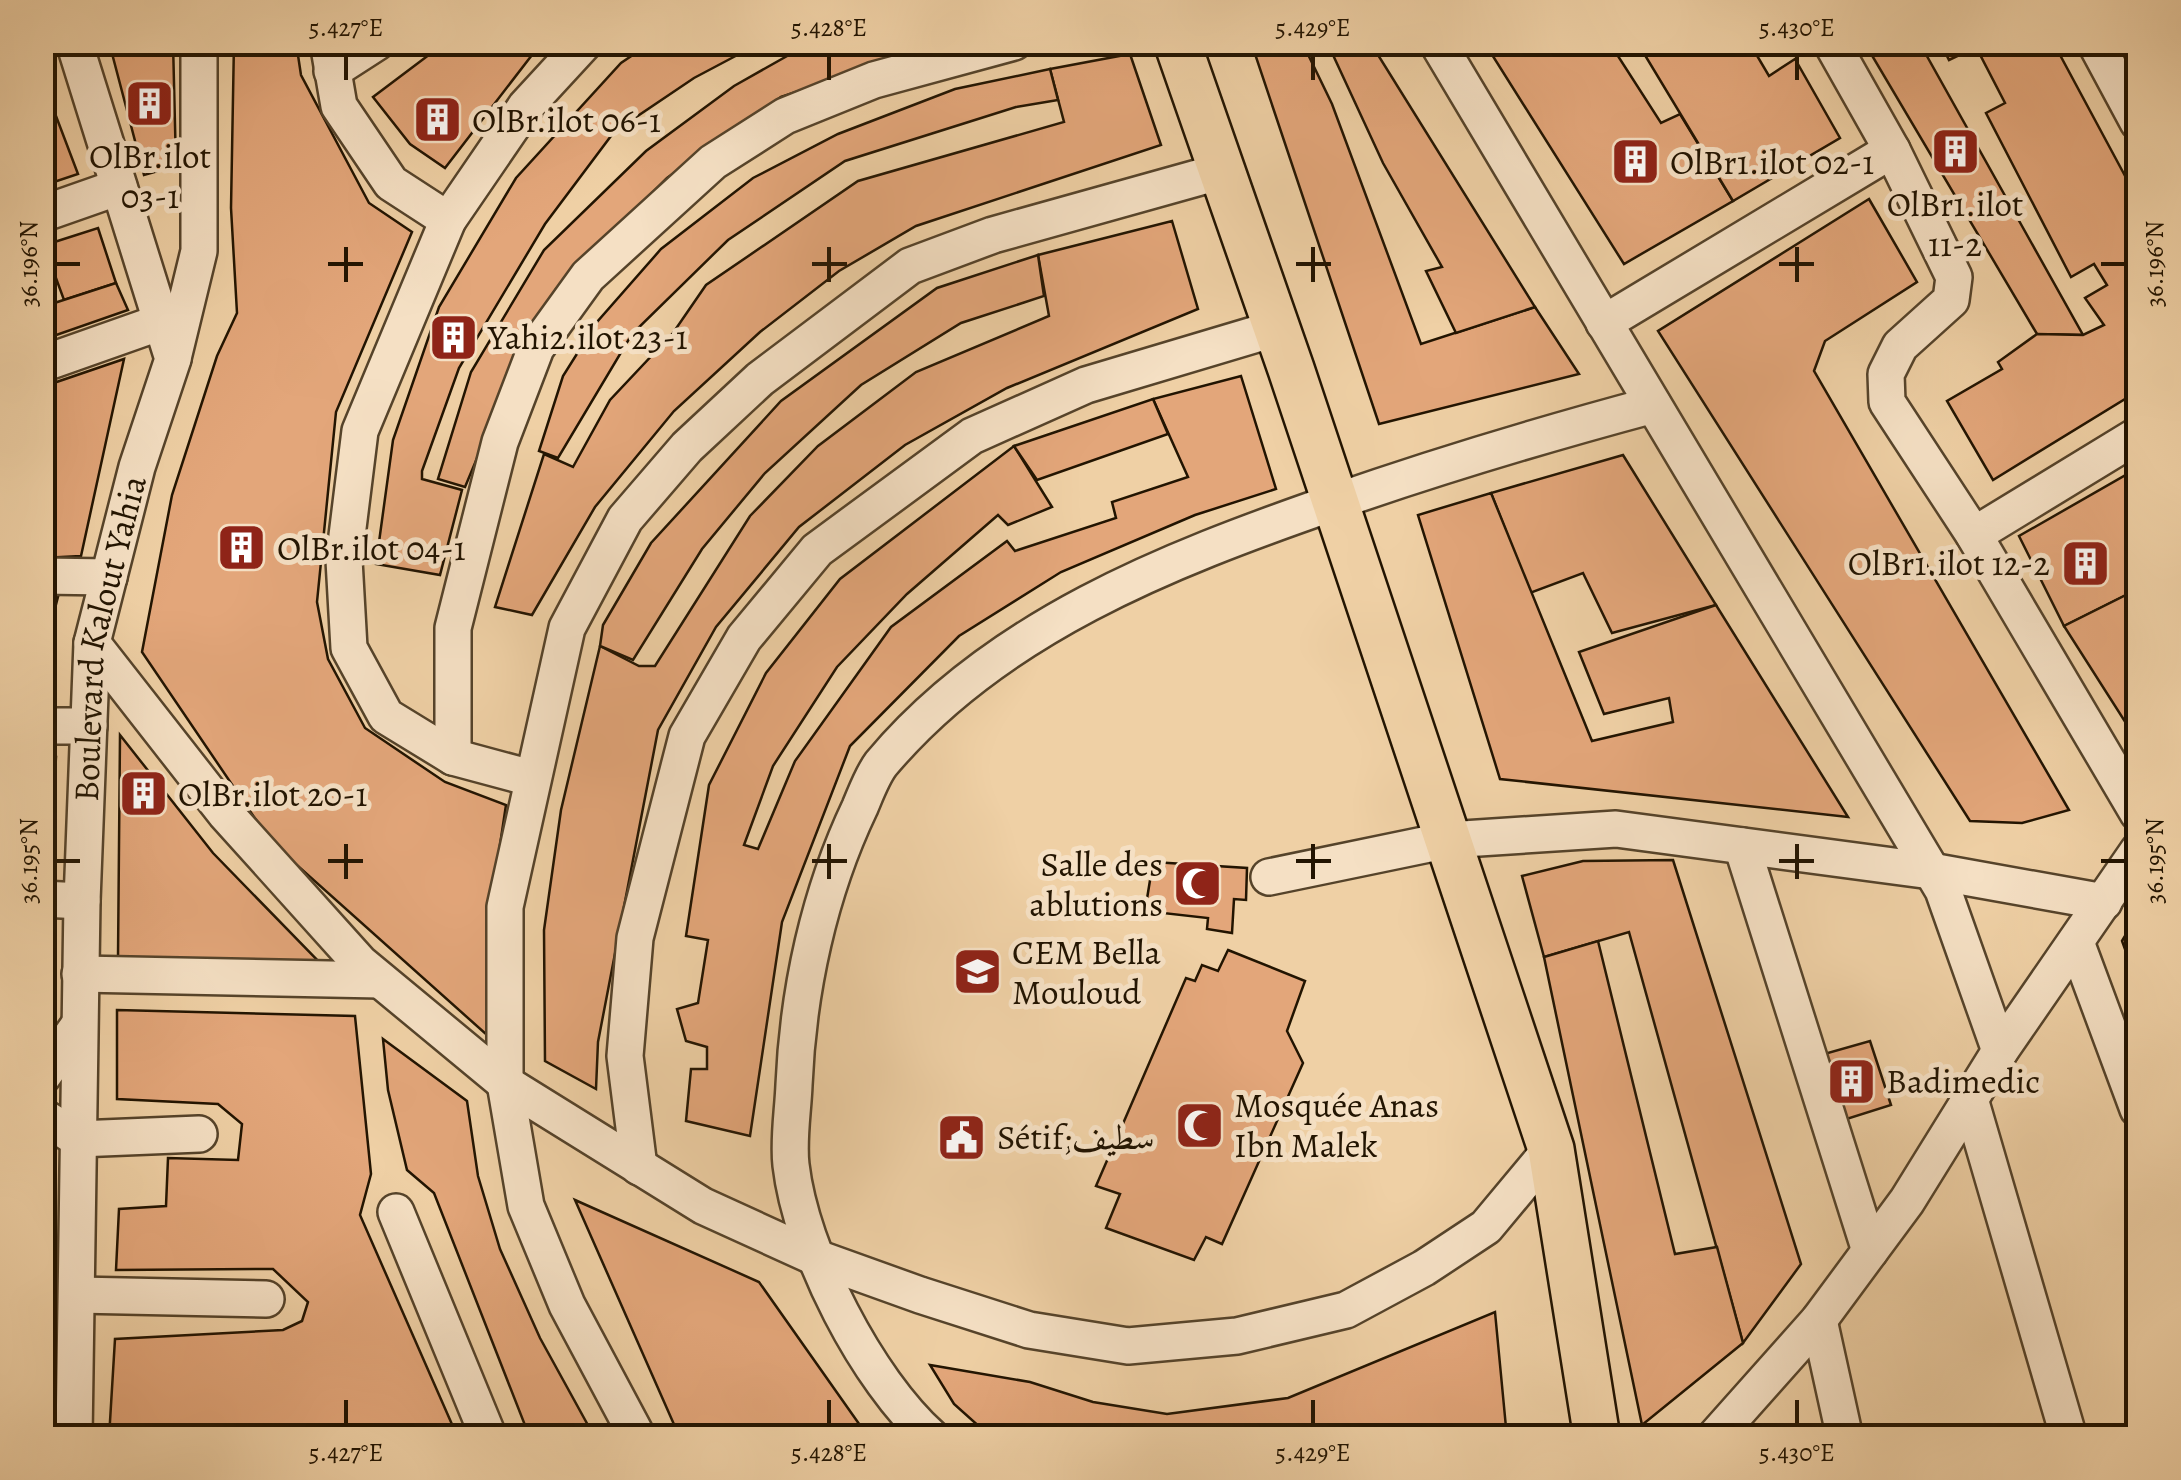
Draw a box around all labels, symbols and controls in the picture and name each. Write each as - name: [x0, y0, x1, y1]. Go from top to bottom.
- text: 5.427°E: [309, 11, 383, 45]
- text: 5.428°E: [791, 11, 867, 45]
- text: 5.429°E: [1275, 11, 1351, 45]
- text: 5.430°E: [1759, 11, 1835, 45]
- building icon: OlBr.ilot 03-1: [124, 78, 176, 130]
- building icon: OlBr.ilot 06-1: [411, 94, 463, 146]
- place label: OlBr.ilot 06-1: [472, 96, 661, 144]
- building icon: OlBr1.ilot 11-2: [1929, 126, 1981, 178]
- place label: OlBr.ilot 03-1: [89, 132, 211, 220]
- building icon: OlBr1.ilot 02-1: [1609, 136, 1661, 188]
- place label: OlBr1.ilot 02-1: [1670, 138, 1874, 186]
- place label: OlBr1.ilot 11-2: [1887, 180, 2023, 268]
- text: 36.196°N: [12, 221, 46, 307]
- text: 36.196°N: [2138, 221, 2172, 307]
- building icon: Yahi2.ilot 23-1: [427, 311, 479, 363]
- place label: Yahi2.ilot 23-1: [487, 313, 688, 361]
- street label: Boulevard Kalout Yahia: [62, 470, 158, 802]
- building icon: OlBr.ilot 04-1: [216, 522, 268, 574]
- place label: OlBr.ilot 04-1: [277, 524, 466, 572]
- building icon: OlBr1.ilot 12-2: [2059, 537, 2111, 589]
- place label: OlBr1.ilot 12-2: [1848, 539, 2050, 587]
- building icon: OlBr.ilot 20-1: [117, 768, 169, 820]
- place label: OlBr.ilot 20-1: [178, 770, 367, 818]
- text: 36.195°N: [12, 818, 46, 904]
- text: 36.195°N: [2138, 818, 2172, 904]
- place label: Salle des ablutions: [1029, 840, 1163, 928]
- mosque icon: Salle des ablutions: [1172, 858, 1224, 910]
- place label: CEM Bella Mouloud: [1012, 928, 1161, 1016]
- school or university icon: CEM Bella Mouloud: [951, 946, 1003, 998]
- building icon: Badimedic: [1825, 1055, 1877, 1107]
- place label: Badimedic: [1886, 1057, 2040, 1105]
- place label: Mosquée Anas Ibn Malek: [1234, 1081, 1439, 1169]
- mosque icon: Mosquée Anas Ibn Malek: [1173, 1099, 1225, 1151]
- public building icon: Sétif;سطيف: [936, 1111, 988, 1163]
- place label: Sétif;سطيف: [997, 1113, 1155, 1161]
- text: 5.427°E: [309, 1436, 383, 1470]
- text: 5.428°E: [791, 1436, 867, 1470]
- text: 5.429°E: [1275, 1436, 1351, 1470]
- text: 5.430°E: [1759, 1436, 1835, 1470]

